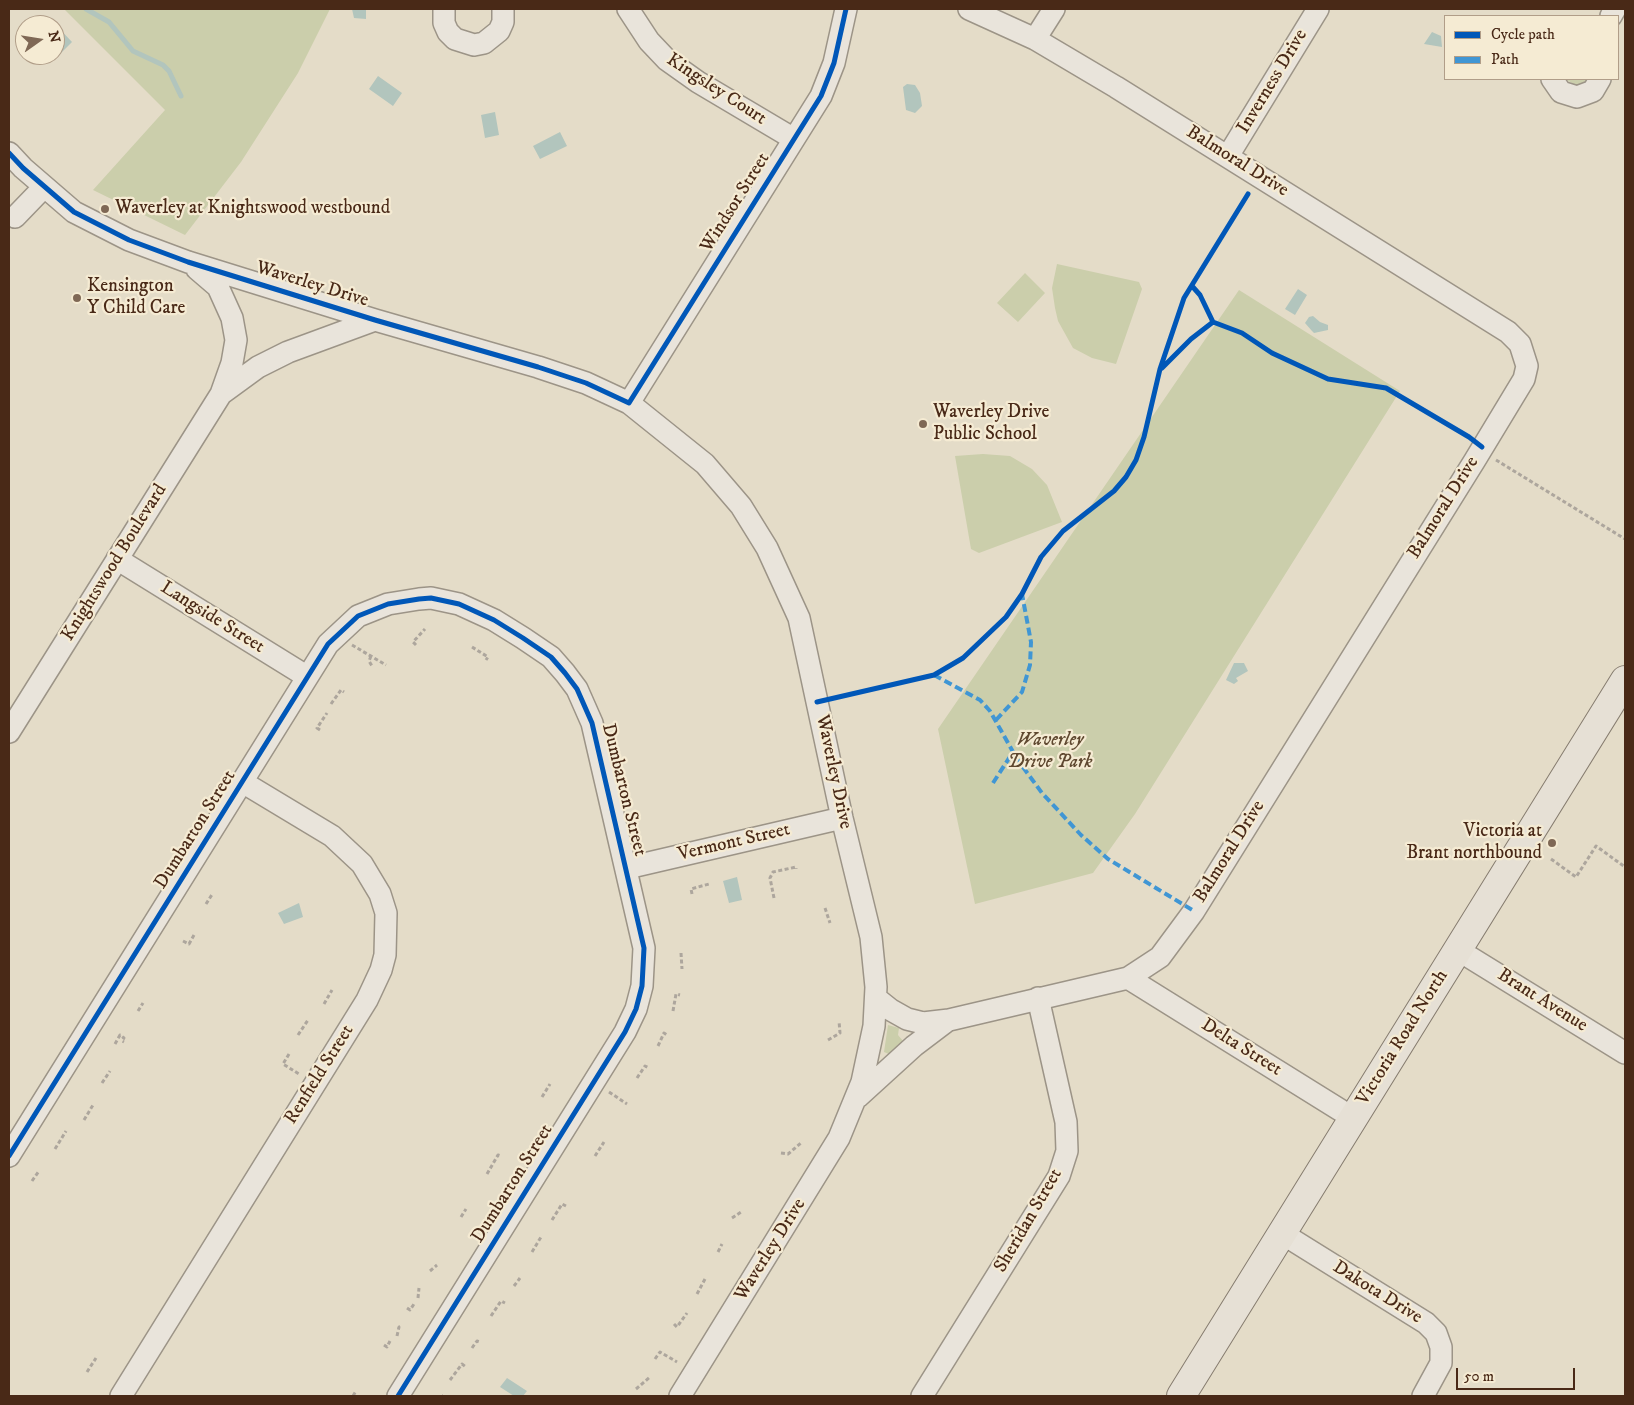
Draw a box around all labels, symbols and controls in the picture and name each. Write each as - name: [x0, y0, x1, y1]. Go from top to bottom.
- north arrow: [15, 15, 65, 65]
- legend: [1444, 15, 1619, 80]
- text: Cycle path: [1491, 25, 1555, 44]
- street label: Inverness Drive: [1233, 26, 1313, 138]
- text: N: [44, 29, 64, 44]
- street label: Kingsley Court: [662, 49, 770, 131]
- text: Path: [1491, 50, 1519, 69]
- street label: Balmoral Drive: [1182, 121, 1292, 203]
- street label: Windsor Street: [696, 149, 776, 257]
- place label: Waverley at Knightswood westbound: [115, 198, 390, 220]
- marker: Waverley at Knightswood westbound: [99, 203, 111, 215]
- street label: Waverley Drive: [253, 257, 371, 313]
- place label: Kensington Y Child Care: [87, 276, 185, 320]
- marker: Kensington Y Child Care: [71, 292, 83, 304]
- place label: Waverley Drive Public School: [933, 402, 1049, 446]
- marker: Waverley Drive Public School: [917, 418, 929, 430]
- street label: Balmoral Drive: [1403, 453, 1485, 563]
- street label: Knightswood Boulevard: [57, 480, 173, 646]
- street label: Langside Street: [156, 577, 268, 659]
- street label: Waverley Drive: [810, 713, 856, 831]
- street label: Dumbarton Street: [596, 721, 650, 859]
- park label: Waverley Drive Park: [1007, 730, 1093, 774]
- street label: Dumbarton Street: [150, 766, 242, 894]
- street label: Balmoral Drive: [1189, 797, 1271, 907]
- street label: Vermont Street: [676, 819, 792, 867]
- place label: Victoria at Brant northbound: [1406, 821, 1542, 865]
- marker: Victoria at Brant northbound: [1546, 837, 1558, 849]
- street label: Brant Avenue: [1493, 964, 1591, 1038]
- street label: Victoria Road North: [1352, 966, 1454, 1110]
- street label: Delta Street: [1196, 1014, 1286, 1082]
- street label: Renfield Street: [280, 1021, 360, 1129]
- street label: Dumbarton Street: [467, 1120, 559, 1248]
- street label: Sheridan Street: [990, 1165, 1068, 1277]
- street label: Waverley Drive: [731, 1195, 811, 1305]
- street label: Dakota Drive: [1328, 1257, 1426, 1329]
- scale bar: [1459, 1358, 1578, 1390]
- text: 50 m: [1464, 1367, 1494, 1386]

